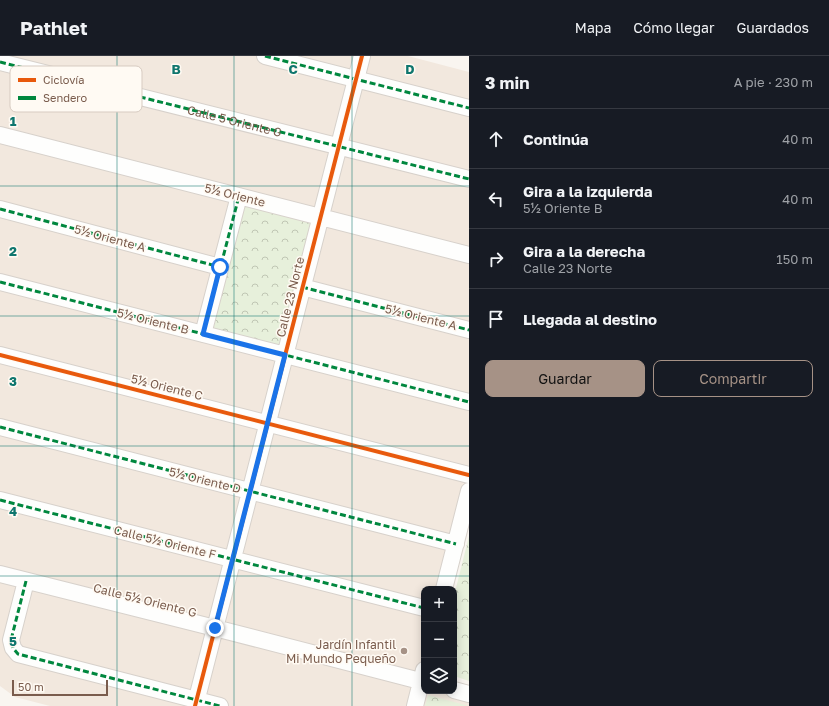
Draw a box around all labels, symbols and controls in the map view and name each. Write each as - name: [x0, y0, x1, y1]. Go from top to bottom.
- text: Pathlet: [20, 16, 88, 39]
- text: Mapa: [575, 19, 611, 36]
- text: Cómo llegar: [633, 19, 714, 36]
- text: Guardados: [736, 19, 809, 36]
- text: B: [171, 61, 181, 77]
- text: C: [288, 61, 298, 77]
- text: D: [405, 61, 415, 77]
- legend: [10, 66, 142, 112]
- text: 3 min: [485, 72, 529, 93]
- text: Ciclovía: [43, 73, 85, 86]
- text: A pie · 230 m: [734, 74, 813, 90]
- text: Sendero: [43, 91, 88, 104]
- street label: Calle 5 Oriente G: [186, 102, 284, 140]
- text: 1: [10, 113, 17, 129]
- icon: ahead: [485, 128, 507, 150]
- text: Continúa: [523, 130, 589, 148]
- text: 40 m: [782, 131, 813, 147]
- street label: 5½ Oriente: [203, 180, 267, 210]
- text: Gira a la izquierda: [523, 182, 653, 200]
- icon: left: [485, 188, 507, 210]
- text: 40 m: [782, 191, 813, 207]
- text: 5½ Oriente B: [523, 200, 602, 216]
- street label: 5½ Oriente A: [73, 221, 147, 255]
- text: Gira a la derecha: [523, 242, 645, 260]
- text: 2: [9, 243, 17, 259]
- icon: right: [485, 248, 507, 270]
- text: 150 m: [776, 251, 813, 267]
- street label: Calle 23 Norte: [273, 255, 307, 339]
- route start: [211, 258, 229, 276]
- text: Calle 23 Norte: [523, 260, 612, 276]
- street label: 5½ Oriente A: [384, 301, 458, 333]
- street label: 5½ Oriente B: [116, 305, 190, 337]
- icon: arrive: [485, 308, 507, 330]
- text: Llegada al destino: [523, 310, 657, 328]
- button: Guardar: [485, 360, 645, 397]
- button: Compartir: [653, 360, 813, 397]
- street label: 5½ Oriente C: [130, 371, 204, 403]
- text: 3: [9, 373, 17, 389]
- street label: 5½ Oriente D: [167, 464, 243, 496]
- text: 4: [9, 503, 17, 519]
- street label: Calle 5½ Oriente F: [112, 522, 218, 562]
- street label: Calle 5½ Oriente G: [92, 580, 198, 620]
- map controls: [421, 586, 457, 694]
- button: +: [421, 586, 457, 622]
- route end: [206, 619, 224, 637]
- button: −: [421, 622, 457, 658]
- text: 5: [9, 633, 17, 649]
- place label: Jardín Infantil Mi Mundo Pequeño: [286, 637, 396, 666]
- marker: Jardín Infantil Mi Mundo Pequeño: [399, 646, 409, 656]
- button: layers: [421, 658, 457, 694]
- scale bar: [12, 678, 108, 697]
- text: 50 m: [18, 680, 44, 693]

